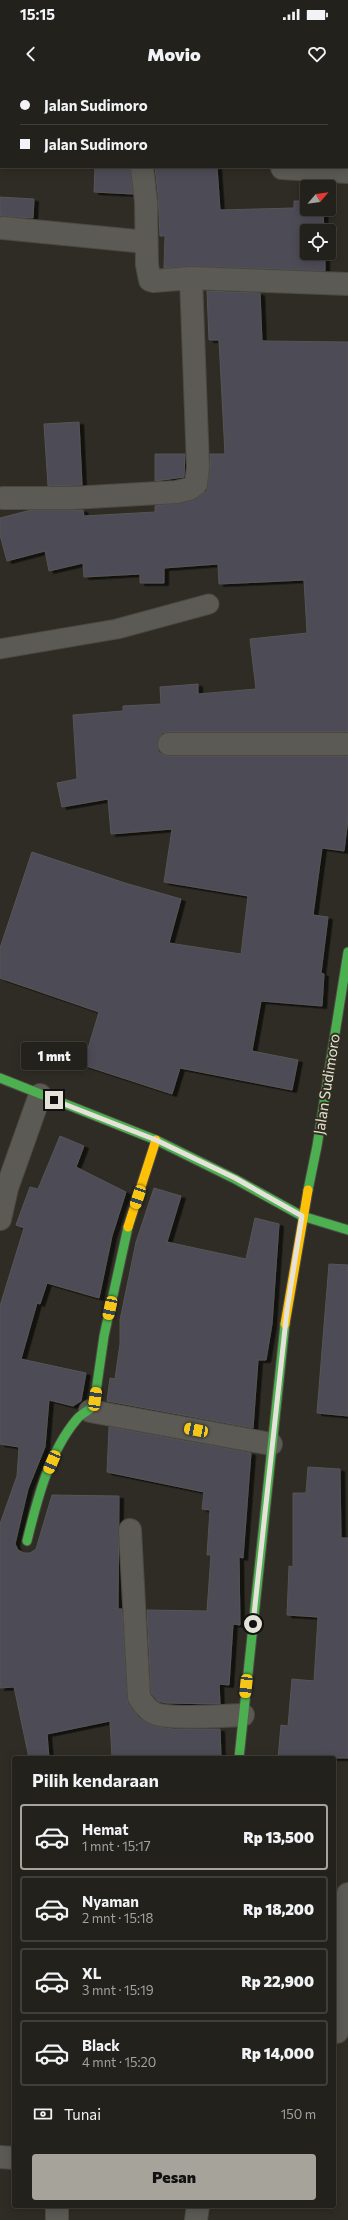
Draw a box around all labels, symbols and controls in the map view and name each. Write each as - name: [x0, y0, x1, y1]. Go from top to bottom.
- text: 15:15: [20, 5, 55, 23]
- icon: back: [20, 43, 42, 65]
- text: Movio: [147, 43, 201, 65]
- icon: heart: [306, 43, 328, 65]
- text: Jalan Sudimoro: [44, 96, 148, 114]
- text: Jalan Sudimoro: [44, 135, 148, 153]
- north arrow: [300, 180, 336, 216]
- map controls: [300, 180, 336, 260]
- button: locate: [300, 224, 336, 260]
- street label: Jalan Sudimoro: [309, 1032, 343, 1136]
- callout: 1 mnt: [21, 1042, 87, 1070]
- text: 1 mnt: [37, 1048, 71, 1064]
- route end: [45, 1091, 63, 1109]
- car: [129, 1184, 147, 1210]
- car: [102, 1295, 118, 1321]
- car: [87, 1386, 103, 1412]
- car: [183, 1422, 209, 1438]
- car: [42, 1449, 62, 1475]
- route start: [244, 1615, 262, 1633]
- car: [239, 1673, 253, 1699]
- text: Pilih kendaraan: [32, 1769, 159, 1791]
- icon: car: [34, 1819, 70, 1855]
- text: Hemat: [82, 1820, 128, 1838]
- text: Rp 13,500: [243, 1828, 314, 1846]
- text: 1 mnt · 15:17: [82, 1838, 151, 1854]
- icon: car: [34, 1891, 70, 1927]
- text: Nyaman: [82, 1892, 139, 1910]
- text: Rp 18,200: [243, 1900, 314, 1918]
- text: 2 mnt · 15:18: [82, 1910, 153, 1926]
- icon: car: [34, 1963, 70, 1999]
- text: XL: [82, 1964, 101, 1982]
- text: Rp 22,900: [241, 1972, 314, 1990]
- text: 3 mnt · 15:19: [82, 1982, 154, 1998]
- icon: car: [34, 2035, 70, 2071]
- text: Black: [82, 2036, 120, 2054]
- text: Rp 14,000: [241, 2044, 314, 2062]
- text: 4 mnt · 15:20: [82, 2054, 156, 2070]
- icon: cash: [32, 2103, 54, 2125]
- text: Tunai: [64, 2105, 101, 2123]
- text: 150 m: [281, 2106, 316, 2122]
- button: Pesan: [32, 2154, 316, 2200]

